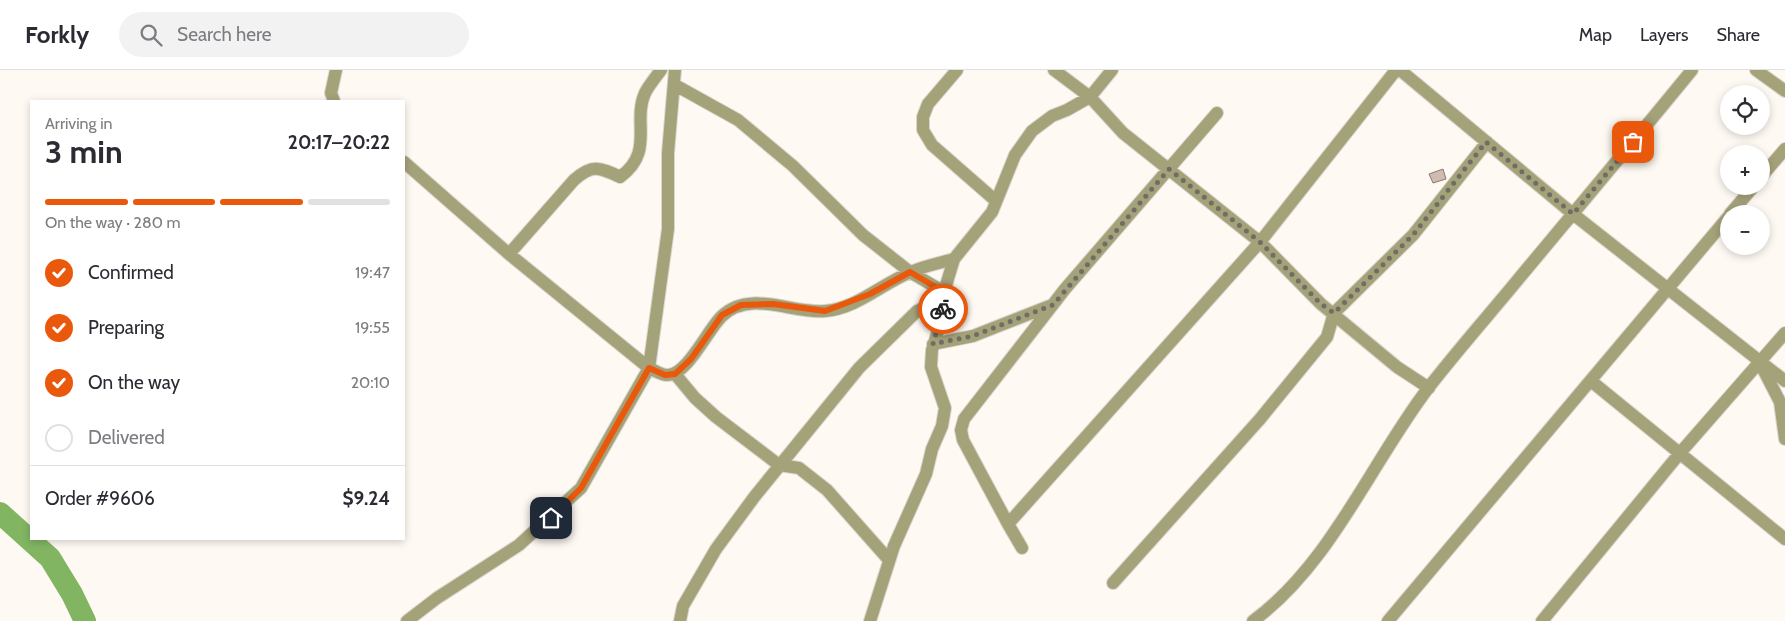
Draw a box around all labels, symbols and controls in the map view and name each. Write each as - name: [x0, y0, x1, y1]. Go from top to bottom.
- search box: [119, 12, 469, 57]
- text: Forkly: [25, 20, 89, 49]
- icon: search: [137, 21, 165, 49]
- text: Search here: [177, 23, 272, 46]
- text: Map: [1579, 24, 1612, 46]
- text: Layers: [1640, 24, 1689, 46]
- text: Share: [1717, 24, 1760, 46]
- map controls: [1720, 85, 1770, 255]
- button: locate: [1720, 85, 1770, 135]
- text: Arriving in: [45, 114, 112, 133]
- pin: [1612, 121, 1654, 163]
- icon: bag: [1619, 128, 1647, 156]
- text: 20:17–20:22: [288, 131, 390, 154]
- text: 3 min: [45, 132, 123, 171]
- button: +: [1720, 145, 1770, 195]
- button: −: [1720, 205, 1770, 255]
- text: On the way · 280 m: [45, 213, 180, 232]
- icon: check: [45, 259, 73, 287]
- text: Confirmed: [88, 261, 174, 284]
- text: 19:47: [355, 263, 390, 282]
- courier: [918, 284, 968, 334]
- icon: bike: [929, 295, 957, 323]
- icon: check: [45, 314, 73, 342]
- text: Preparing: [88, 316, 164, 339]
- text: 19:55: [355, 318, 390, 337]
- icon: check: [45, 369, 73, 397]
- text: On the way: [88, 371, 180, 394]
- text: 20:10: [351, 373, 390, 392]
- text: Delivered: [88, 426, 165, 449]
- text: Order #9606: [45, 487, 155, 510]
- text: $9.24: [343, 487, 390, 510]
- pin: [530, 497, 572, 539]
- icon: home: [537, 504, 565, 532]

